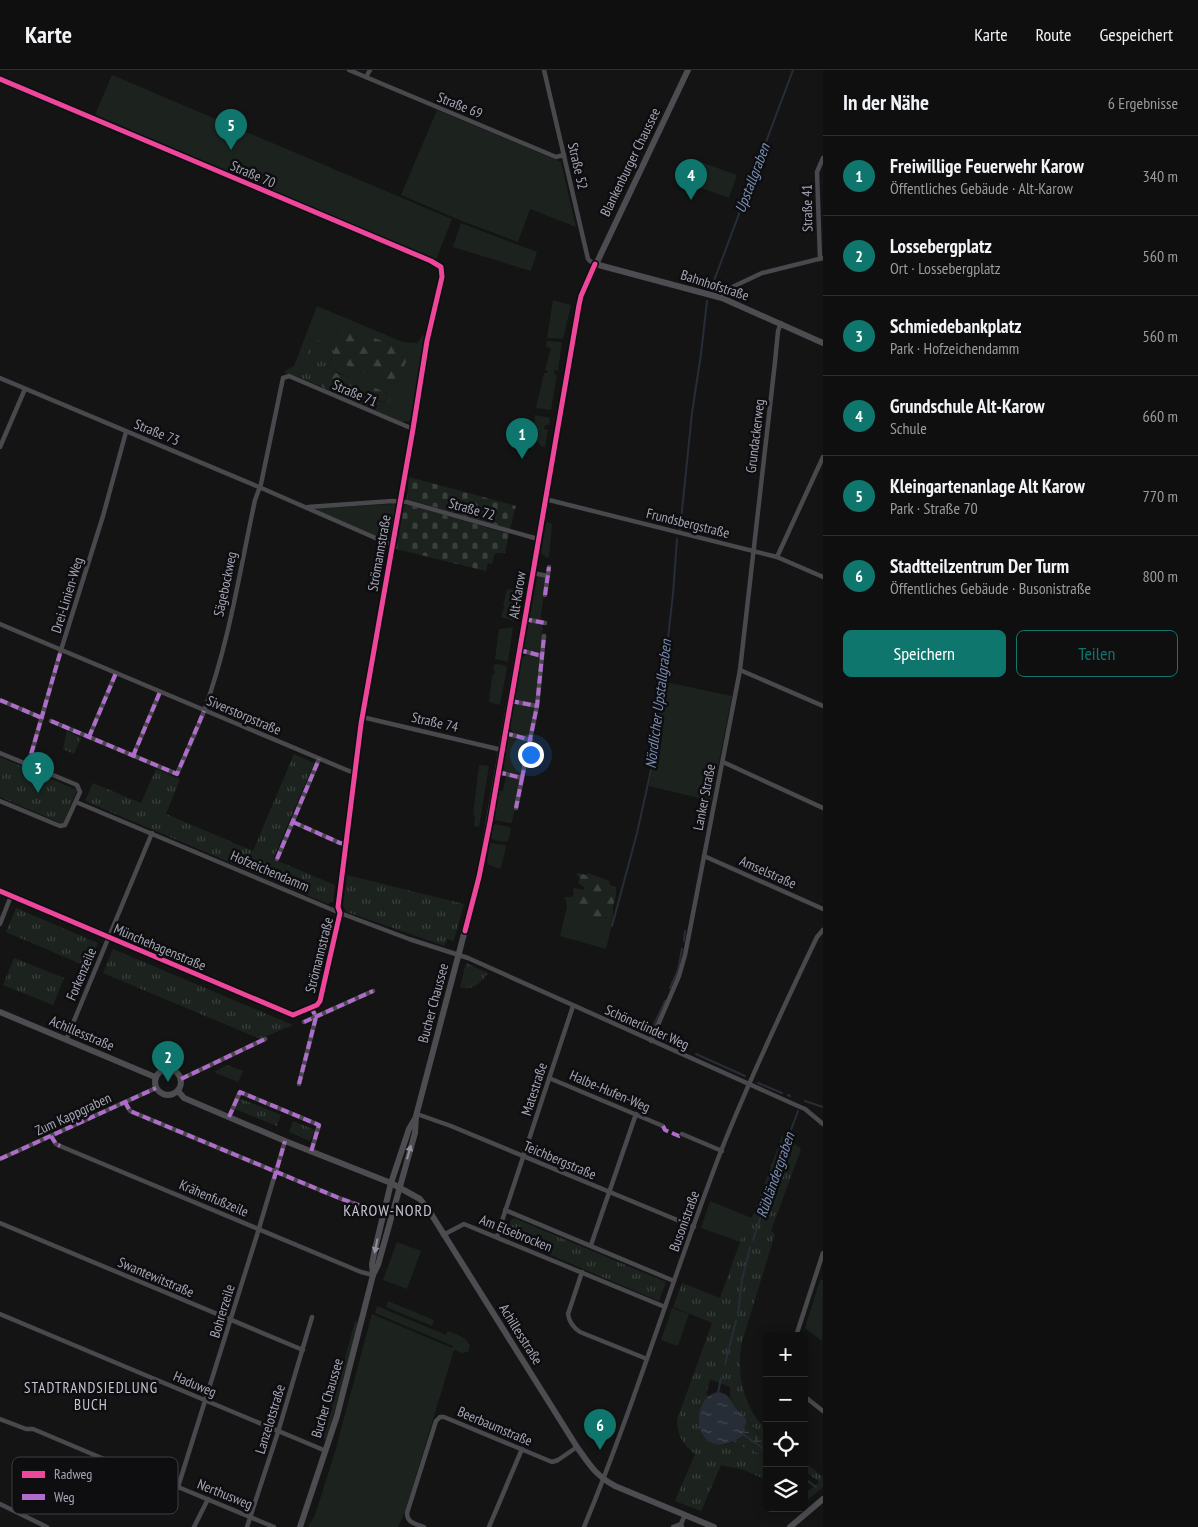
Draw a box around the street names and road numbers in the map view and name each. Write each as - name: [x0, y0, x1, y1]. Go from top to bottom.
- street label: Straße 69: [435, 88, 485, 122]
- street label: Blankenburger Chaussee: [596, 105, 664, 219]
- street label: Straße 52: [564, 141, 592, 191]
- street label: Straße 70: [228, 156, 278, 192]
- street label: Straße 41: [798, 184, 816, 232]
- street label: Bahnhofstraße: [679, 265, 752, 305]
- street label: Straße 71: [330, 375, 380, 411]
- street label: Grundackerweg: [742, 398, 768, 474]
- street label: Straße 73: [132, 415, 182, 449]
- street label: Straße 72: [447, 494, 497, 524]
- street label: Frundsbergstraße: [645, 504, 732, 542]
- street label: Strömannstraße: [363, 513, 395, 593]
- street label: Sägebockweg: [209, 550, 241, 618]
- street label: Drei-Linien-Weg: [47, 555, 87, 635]
- street label: Alt-Karow: [504, 569, 530, 620]
- street label: Siverstorpstraße: [204, 691, 284, 739]
- street label: Straße 74: [410, 708, 461, 736]
- street label: Lanker Straße: [689, 762, 719, 832]
- street label: Hofzeichendamm: [228, 846, 312, 896]
- street label: Amselstraße: [737, 852, 799, 893]
- street label: Strömannstraße: [301, 915, 337, 995]
- street label: Münchehagenstraße: [111, 919, 209, 975]
- street label: Forkenzeile: [62, 945, 100, 1003]
- street label: Bucher Chaussee: [414, 961, 452, 1045]
- street label: Schönerlinder Weg: [602, 1000, 692, 1054]
- street label: Achillesstraße: [47, 1011, 117, 1055]
- street label: Matestraße: [517, 1060, 551, 1118]
- street label: Halbe-Hufen-Weg: [567, 1066, 653, 1116]
- street label: Zum Kappgraben: [32, 1089, 114, 1139]
- street label: Teichbergstraße: [521, 1137, 599, 1183]
- street label: Krähenfußzeile: [177, 1175, 251, 1221]
- street label: Busonistraße: [665, 1188, 703, 1254]
- street label: Am Elsebrocken: [477, 1210, 555, 1256]
- street label: Swantewitstraße: [115, 1253, 197, 1301]
- street label: Bohrerzeile: [205, 1282, 239, 1340]
- street label: Achillesstraße: [495, 1300, 547, 1368]
- street label: Bucher Chaussee: [307, 1356, 347, 1440]
- street label: Haduweg: [171, 1367, 219, 1401]
- street label: Lanzelotstraße: [251, 1382, 289, 1456]
- street label: Beerbaumstraße: [455, 1402, 535, 1450]
- street label: Nerthusweg: [195, 1475, 255, 1513]

